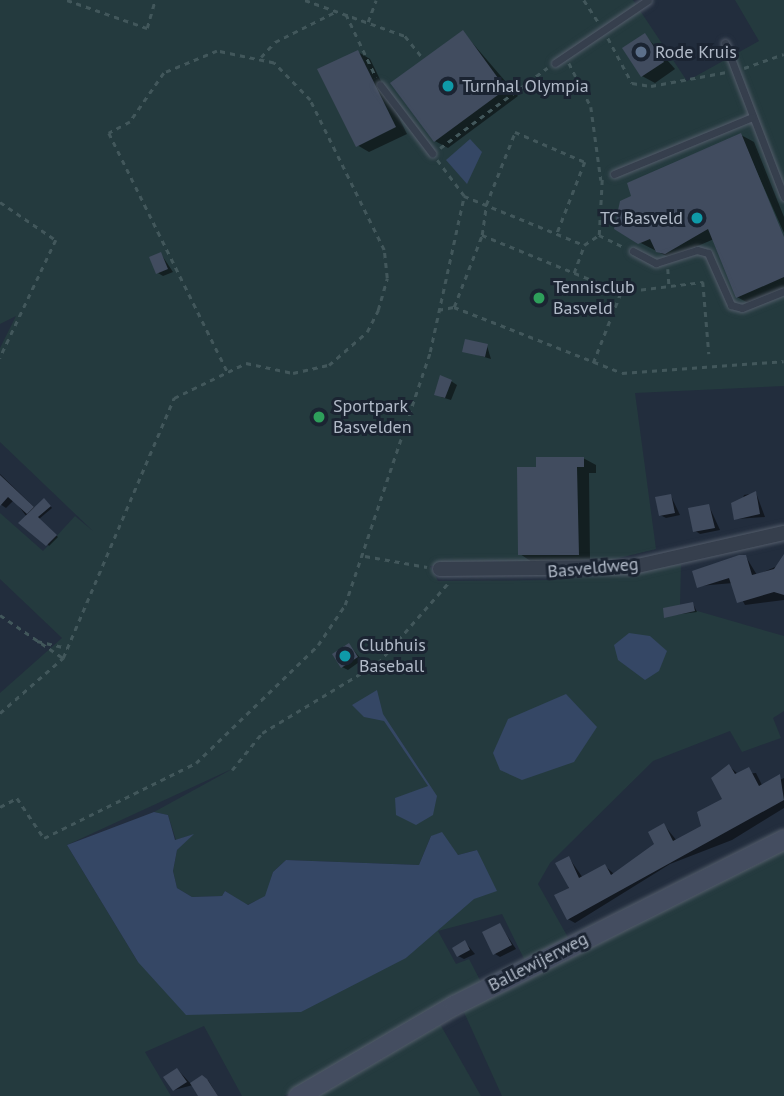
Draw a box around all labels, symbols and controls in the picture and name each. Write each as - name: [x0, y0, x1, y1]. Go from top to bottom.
- place label: Rode Kruis: [655, 41, 737, 63]
- marker: Rode Kruis: [633, 44, 649, 60]
- place label: Turnhal Olympia: [462, 75, 589, 97]
- marker: Turnhal Olympia: [440, 78, 456, 94]
- place label: TC Basveld: [599, 207, 683, 229]
- marker: TC Basveld: [689, 210, 705, 226]
- place label: Tennisclub Basveld: [553, 277, 635, 320]
- marker: Tennisclub Basveld: [531, 290, 547, 306]
- place label: Sportpark Basvelden: [333, 396, 412, 438]
- marker: Sportpark Basvelden: [311, 409, 327, 425]
- street label: Basveldweg: [547, 553, 639, 583]
- place label: Clubhuis Baseball: [359, 635, 426, 678]
- marker: Clubhuis Baseball: [337, 648, 353, 664]
- street label: Ballewijerweg: [485, 928, 591, 996]

